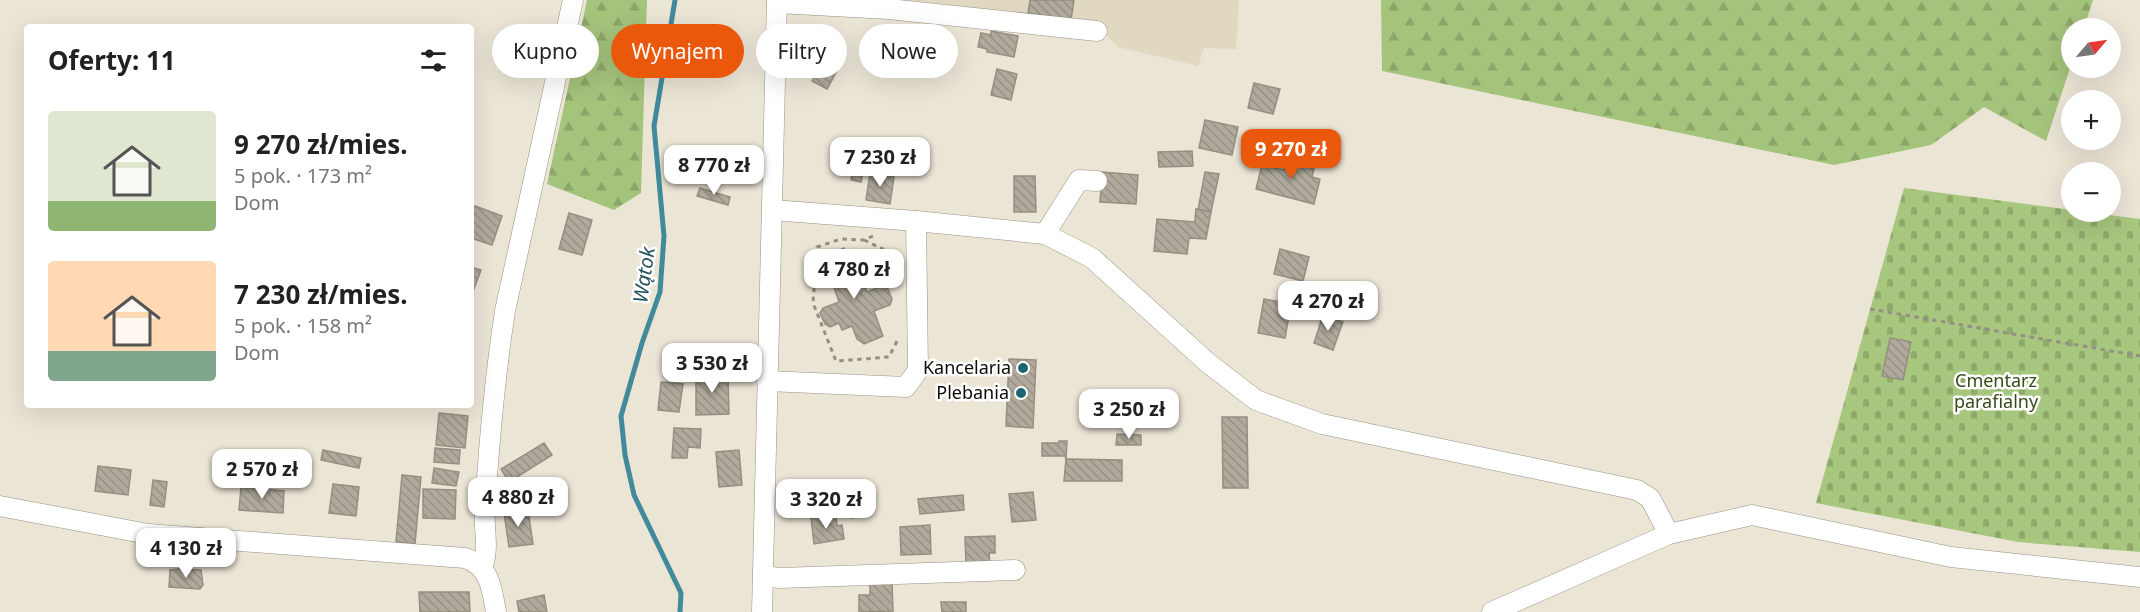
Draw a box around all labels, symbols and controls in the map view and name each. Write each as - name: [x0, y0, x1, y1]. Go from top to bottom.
- north arrow: [2061, 18, 2121, 78]
- map controls: [2061, 18, 2121, 222]
- chip: Kupno: [492, 24, 599, 78]
- chip: Wynajem: [611, 24, 744, 78]
- chip: Filtry: [756, 24, 847, 78]
- chip: Nowe: [859, 24, 958, 78]
- text: Oferty: 11: [48, 42, 176, 78]
- icon: filters: [417, 44, 450, 77]
- button: +: [2061, 90, 2121, 150]
- text: 9 270 zł/mies.: [234, 126, 408, 162]
- pin: 9 270 zł: [1229, 129, 1353, 180]
- icon: home: [96, 135, 168, 207]
- text: 9 270 zł: [1255, 135, 1327, 162]
- pin: 7 230 zł: [818, 137, 942, 188]
- text: 7 230 zł: [844, 143, 916, 170]
- pin: 8 770 zł: [652, 145, 776, 196]
- text: 8 770 zł: [678, 151, 750, 178]
- text: 5 pok. · 173 m²: [234, 162, 372, 189]
- button: −: [2061, 162, 2121, 222]
- text: Dom: [234, 189, 279, 216]
- water label: Wątok: [626, 244, 661, 304]
- pin: 4 780 zł: [792, 249, 916, 300]
- text: 4 780 zł: [818, 255, 890, 282]
- text: 7 230 zł/mies.: [234, 276, 408, 312]
- pin: 4 270 zł: [1266, 281, 1390, 332]
- icon: home: [96, 285, 168, 357]
- text: 4 270 zł: [1292, 287, 1364, 314]
- text: 5 pok. · 158 m²: [234, 312, 372, 339]
- text: Dom: [234, 339, 279, 366]
- pin: 3 530 zł: [650, 343, 774, 394]
- text: 3 530 zł: [676, 349, 748, 376]
- place label: Kancelaria: [923, 355, 1011, 379]
- marker: Kancelaria: [1016, 361, 1030, 375]
- park label: Cmentarz parafialny: [1954, 368, 2039, 413]
- place label: Plebania: [936, 380, 1009, 404]
- marker: Plebania: [1014, 386, 1028, 400]
- pin: 3 250 zł: [1067, 389, 1191, 440]
- text: 3 250 zł: [1093, 395, 1165, 422]
- pin: 2 570 zł: [200, 449, 324, 500]
- text: 2 570 zł: [226, 455, 298, 482]
- pin: 4 880 zł: [456, 477, 580, 528]
- pin: 3 320 zł: [764, 479, 888, 530]
- text: 4 880 zł: [482, 483, 554, 510]
- text: 3 320 zł: [790, 485, 862, 512]
- pin: 4 130 zł: [124, 528, 248, 579]
- text: 4 130 zł: [150, 534, 222, 561]

